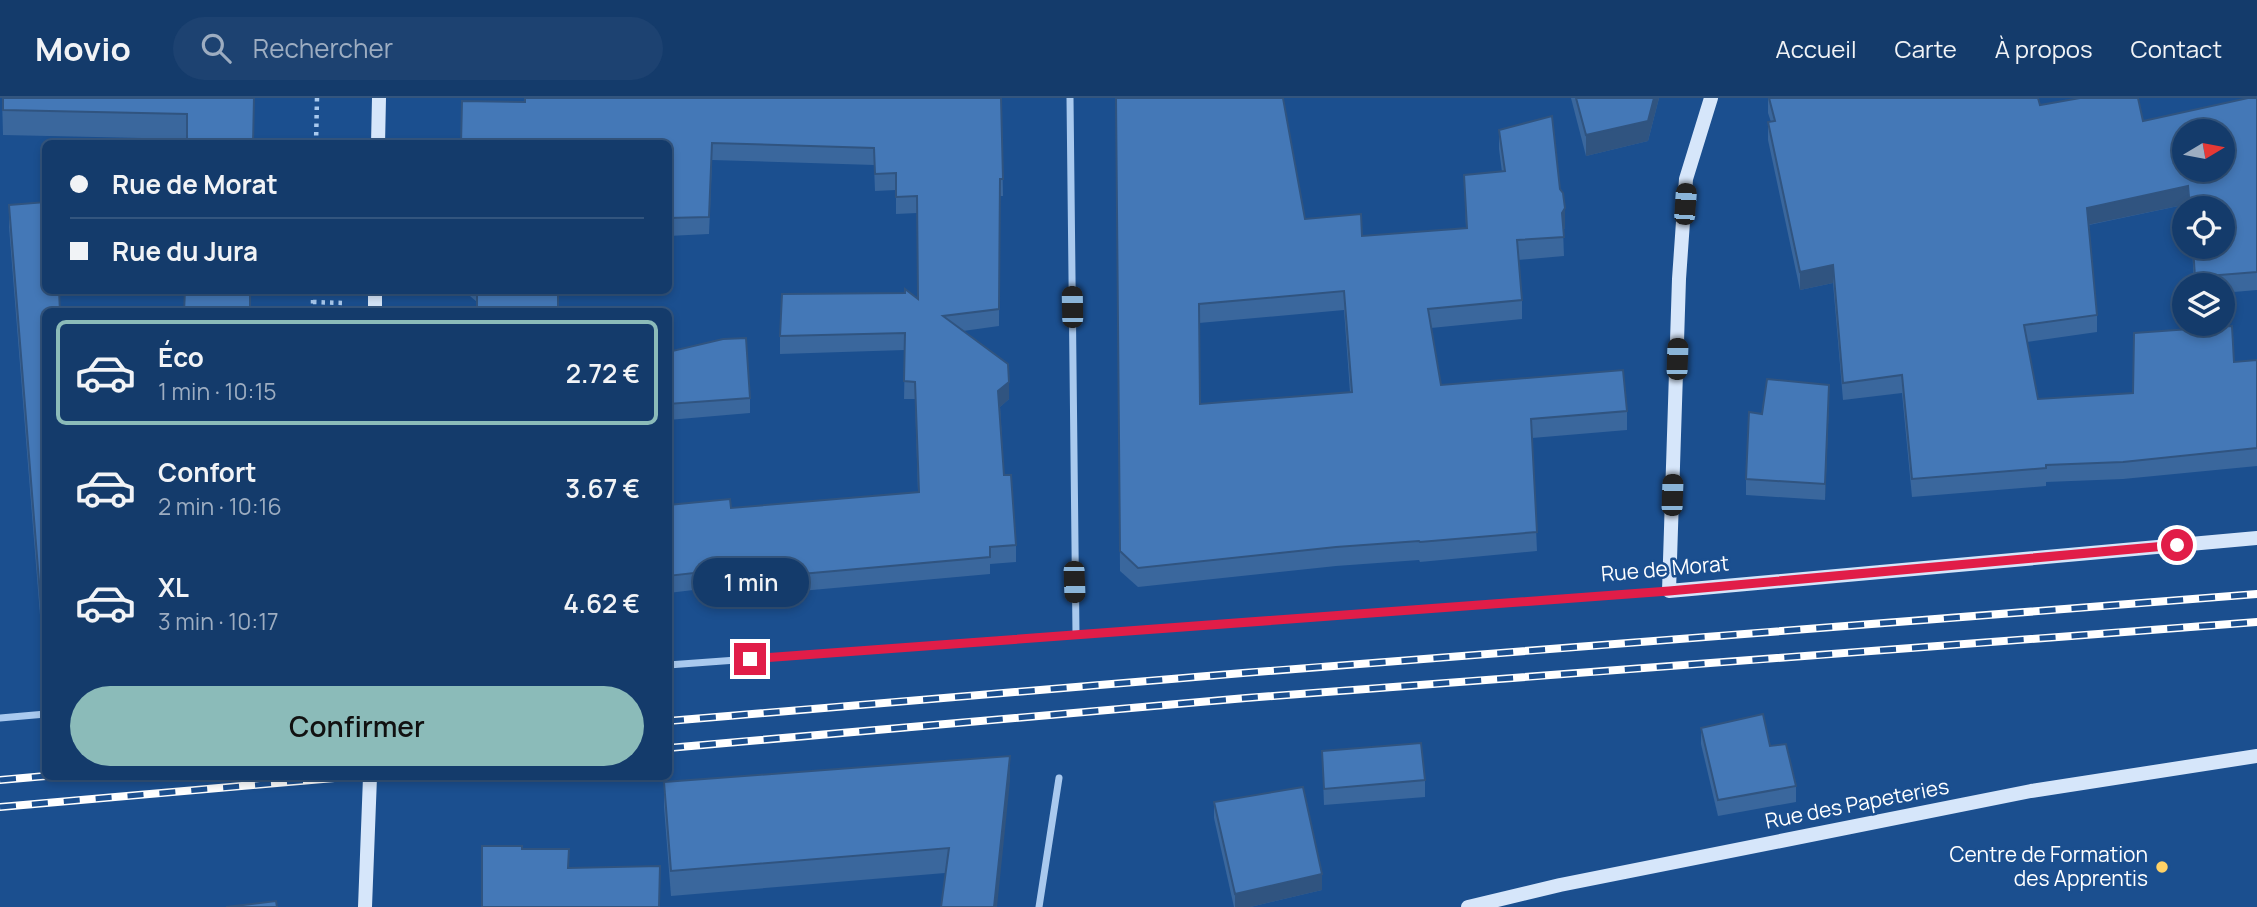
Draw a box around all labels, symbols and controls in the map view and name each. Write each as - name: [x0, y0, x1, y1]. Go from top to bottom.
- search box: [173, 17, 663, 80]
- text: Movio: [35, 26, 131, 71]
- icon: search: [197, 29, 235, 67]
- text: Rechercher: [253, 30, 393, 66]
- text: Accueil: [1776, 32, 1856, 65]
- text: Carte: [1894, 32, 1957, 65]
- text: À propos: [1995, 32, 2093, 65]
- text: Contact: [2131, 32, 2222, 65]
- north arrow: [2172, 119, 2235, 182]
- map controls: [2172, 119, 2235, 336]
- text: Rue de Morat: [112, 166, 278, 202]
- car: [1674, 182, 1697, 226]
- button: locate: [2172, 196, 2235, 259]
- text: Rue du Jura: [112, 233, 258, 269]
- button: layers: [2172, 273, 2235, 336]
- car: [1062, 286, 1083, 328]
- car: [1666, 338, 1689, 380]
- text: Éco: [158, 339, 204, 375]
- icon: car: [74, 341, 137, 404]
- text: 2.72 €: [566, 355, 640, 391]
- text: 1 min · 10:15: [158, 375, 277, 407]
- text: Confort: [158, 454, 257, 490]
- icon: car: [74, 456, 137, 519]
- text: 3.67 €: [565, 470, 640, 506]
- car: [1661, 474, 1684, 516]
- text: 2 min · 10:16: [158, 490, 282, 522]
- route start: [2161, 529, 2193, 561]
- street label: Rue de Morat: [1600, 548, 1730, 588]
- callout: 1 min: [692, 558, 808, 606]
- car: [1063, 561, 1086, 603]
- text: 1 min: [724, 566, 778, 598]
- text: XL: [158, 569, 189, 605]
- icon: car: [74, 571, 137, 634]
- text: 4.62 €: [563, 585, 640, 621]
- text: 3 min · 10:17: [158, 605, 279, 637]
- route end: [734, 643, 766, 675]
- button: Confirmer: [70, 686, 644, 766]
- street label: Rue des Papeteries: [1762, 771, 1951, 835]
- place label: Centre de Formation des Apprentis: [1949, 840, 2148, 892]
- marker: Centre de Formation des Apprentis: [2154, 859, 2170, 875]

